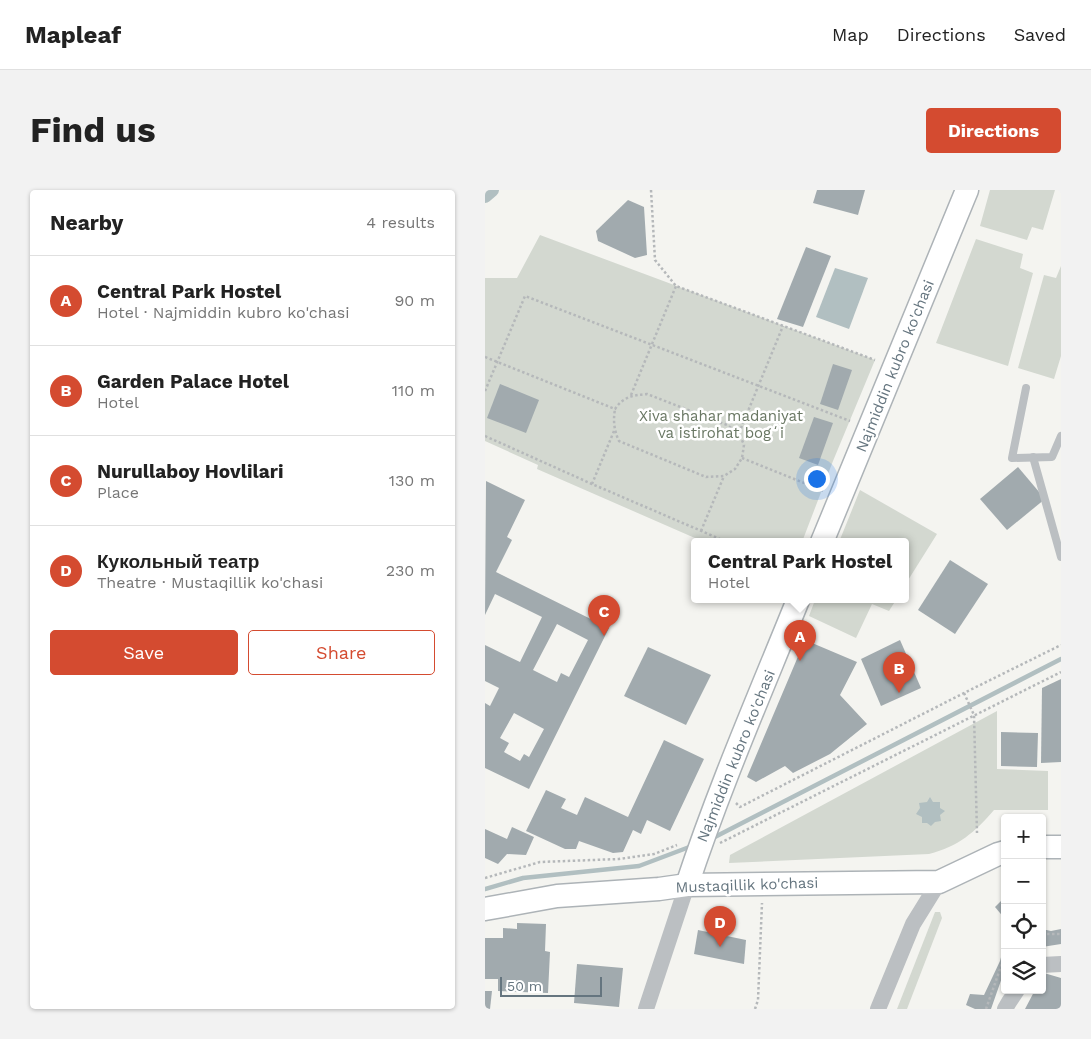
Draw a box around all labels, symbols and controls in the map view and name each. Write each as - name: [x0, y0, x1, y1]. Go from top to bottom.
- text: Mapleaf: [25, 21, 121, 49]
- text: Map: [832, 24, 869, 45]
- text: Directions: [897, 24, 986, 45]
- text: Saved: [1014, 24, 1066, 45]
- button: Directions: [926, 108, 1061, 153]
- text: Find us: [30, 109, 156, 151]
- text: Nearby: [50, 210, 123, 235]
- text: 4 results: [366, 213, 435, 232]
- street label: Najmiddin kubro ko'chasi: [852, 277, 938, 455]
- text: Central Park Hostel: [97, 280, 281, 303]
- text: A: [61, 291, 71, 310]
- text: 90 m: [394, 291, 435, 310]
- text: Hotel · Najmiddin kubro ko'chasi: [97, 303, 349, 322]
- text: Garden Palace Hotel: [97, 370, 289, 393]
- text: B: [61, 381, 71, 400]
- text: 110 m: [392, 381, 435, 400]
- text: Hotel: [97, 393, 139, 412]
- park label: Xiva shahar madaniyat va istirohat bogʻi: [639, 407, 804, 442]
- text: Nurullaboy Hovlilari: [97, 460, 283, 483]
- your location: [804, 466, 830, 492]
- text: C: [61, 471, 71, 490]
- text: 130 m: [389, 471, 435, 490]
- text: Place: [97, 483, 139, 502]
- popup: [691, 538, 909, 603]
- text: Кукольный театр: [97, 550, 259, 573]
- text: Central Park Hostel: [708, 550, 892, 573]
- text: D: [60, 561, 72, 580]
- text: 230 m: [386, 561, 435, 580]
- text: Theatre · Mustaqillik ko'chasi: [97, 573, 323, 592]
- text: Hotel: [708, 573, 750, 592]
- pin: C: [588, 595, 620, 636]
- pin: A: [784, 620, 816, 661]
- button: Save: [50, 630, 238, 675]
- button: Share: [248, 630, 435, 675]
- pin: B: [883, 652, 915, 693]
- street label: Najmiddin kubro ko'chasi: [693, 667, 779, 845]
- map controls: [1001, 814, 1046, 994]
- button: +: [1001, 814, 1046, 859]
- button: −: [1001, 859, 1046, 904]
- street label: Mustaqillik ko'chasi: [675, 874, 819, 896]
- button: locate: [1001, 904, 1046, 949]
- pin: D: [704, 906, 736, 947]
- button: layers: [1001, 949, 1046, 994]
- scale bar: [500, 974, 603, 997]
- text: 50 m: [507, 978, 542, 994]

